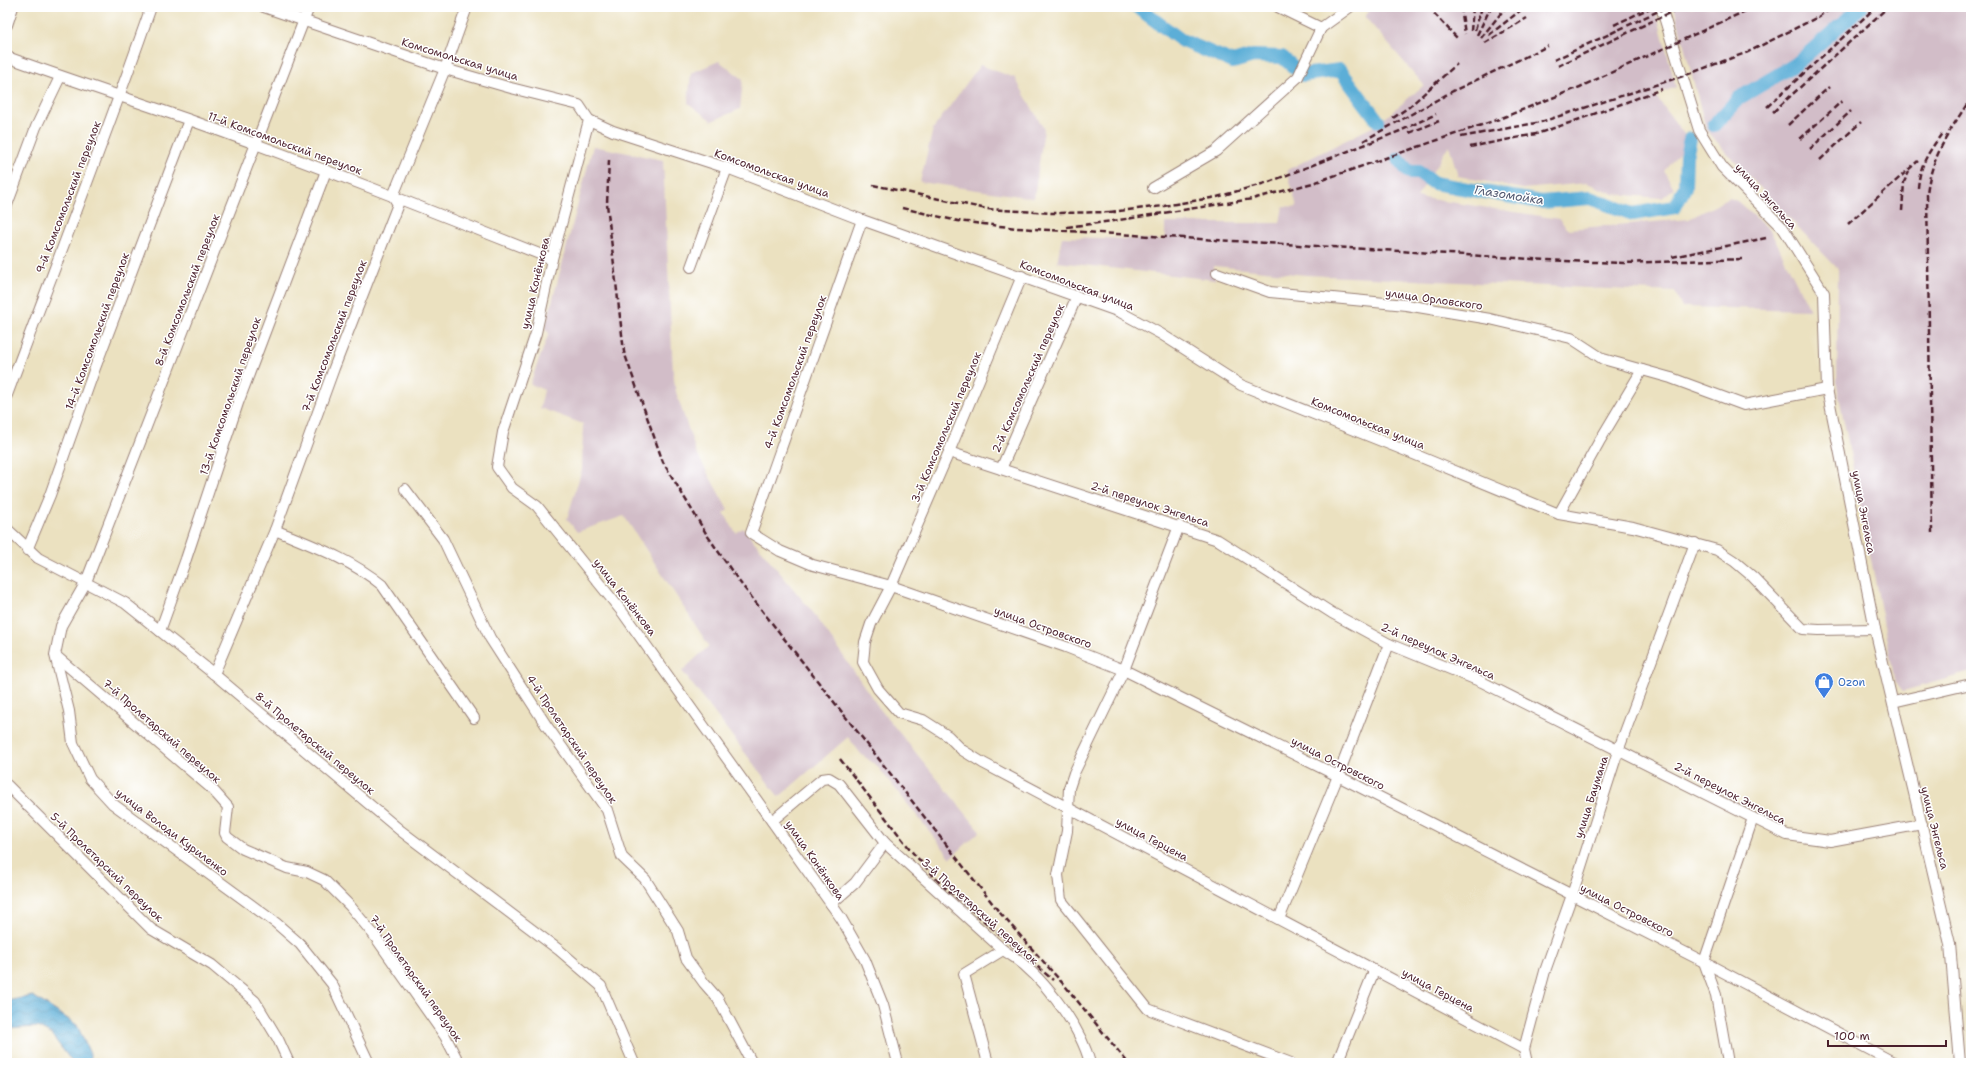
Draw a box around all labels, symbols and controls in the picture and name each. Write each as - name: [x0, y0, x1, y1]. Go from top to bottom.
- street label: Комсомольская улица: [400, 35, 520, 84]
- street label: 11-й Комсомольский переулок: [206, 109, 364, 178]
- street label: 9-й Комсомольский переулок: [32, 119, 105, 276]
- street label: Комсомольская улица: [712, 146, 832, 201]
- street label: улица Энгельса: [1731, 160, 1800, 233]
- water label: Глазомойка: [1473, 182, 1545, 208]
- street label: 8-й Комсомольский переулок: [151, 212, 224, 369]
- street label: улица Конёнкова: [518, 235, 553, 331]
- street label: 14-й Комсомольский переулок: [62, 250, 133, 412]
- street label: Комсомольская улица: [1017, 257, 1136, 314]
- street label: 7-й Комсомольский переулок: [298, 258, 371, 414]
- street label: улица Орловского: [1384, 285, 1484, 314]
- street label: 4-й Комсомольский переулок: [761, 293, 830, 451]
- street label: 2-й Комсомольский переулок: [989, 301, 1068, 455]
- street label: 13-й Комсомольский переулок: [196, 315, 265, 477]
- street label: 3-й Комсомольский переулок: [908, 349, 985, 505]
- street label: Комсомольская улица: [1309, 394, 1427, 453]
- street label: улица Энгельса: [1848, 469, 1879, 555]
- street label: 2-й переулок Энгельса: [1089, 478, 1211, 531]
- street label: улица Конёнкова: [590, 556, 660, 639]
- street label: улица Островского: [992, 603, 1094, 652]
- street label: 2-й переулок Энгельса: [1378, 619, 1497, 683]
- shop icon: Ozon: [1813, 671, 1835, 699]
- street label: 4-й Пролетарский переулок: [523, 672, 620, 807]
- place label: Ozon: [1838, 675, 1866, 690]
- street label: 7-й Пролетарский переулок: [99, 676, 224, 787]
- street label: 8-й Пролетарский переулок: [252, 689, 378, 798]
- street label: улица Островского: [1288, 733, 1387, 794]
- street label: улица Баумана: [1571, 754, 1612, 840]
- street label: 2-й переулок Энгельса: [1671, 759, 1788, 828]
- street label: улица Володи Куриленко: [112, 785, 231, 880]
- street label: улица Энгельса: [1917, 785, 1952, 871]
- street label: 5-й Пролетарский переулок: [47, 809, 166, 925]
- street label: улица Герцена: [1113, 814, 1191, 865]
- street label: улица Конёнкова: [781, 817, 848, 903]
- street label: 3-й Пролетарский переулок: [918, 855, 1041, 968]
- street label: улица Островского: [1577, 880, 1676, 941]
- street label: 7-й Пролетарский переулок: [366, 912, 465, 1045]
- street label: улица Герцена: [1399, 965, 1477, 1016]
- scale bar: [1828, 1022, 1946, 1048]
- text: 100 m: [1834, 1028, 1870, 1044]

